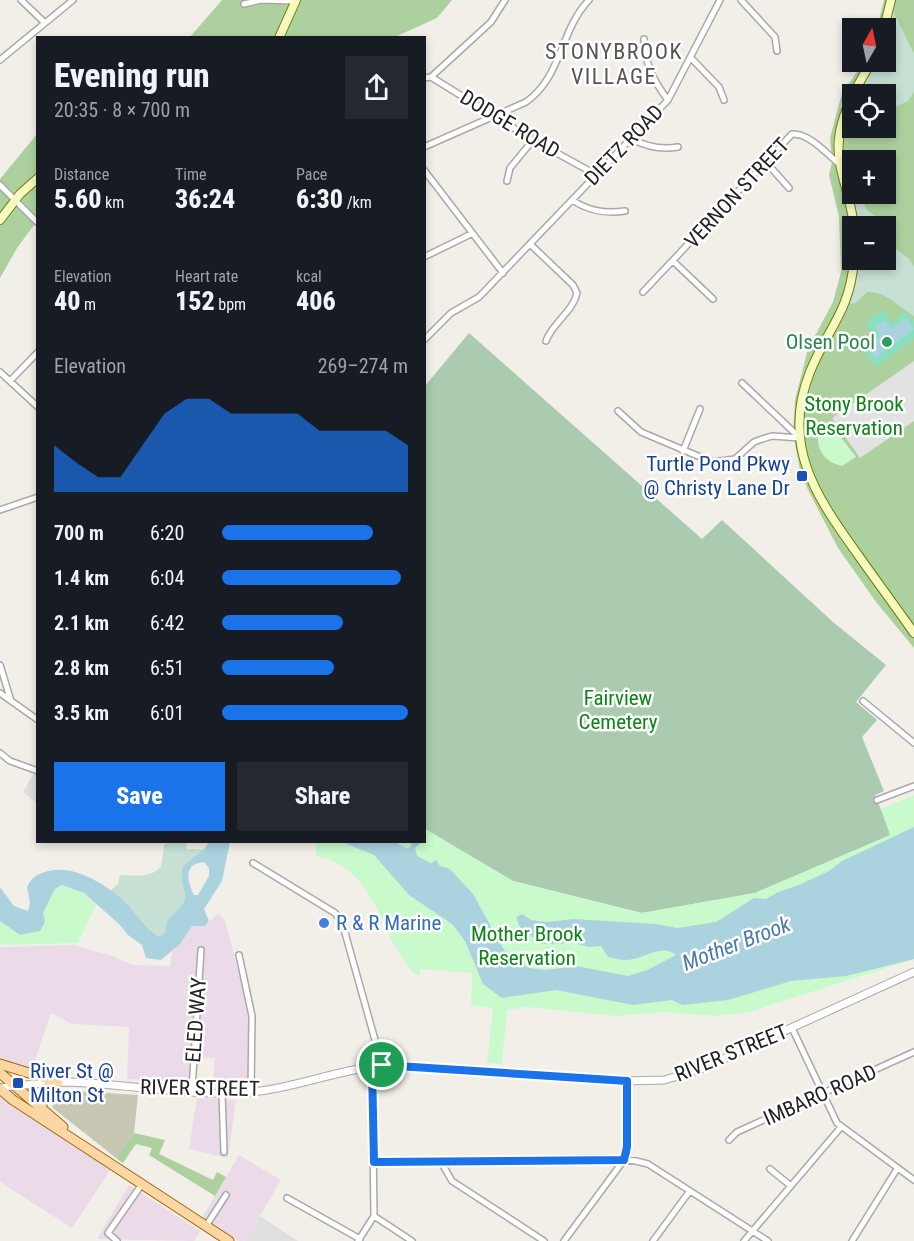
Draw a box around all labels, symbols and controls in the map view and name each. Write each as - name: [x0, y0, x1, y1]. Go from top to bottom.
- north arrow: [842, 18, 896, 72]
- map controls: [842, 18, 896, 270]
- district label: STONYBROOK VILLAGE: [545, 39, 683, 89]
- text: Evening run: [54, 56, 210, 95]
- button: share: [345, 56, 408, 119]
- button: locate: [842, 84, 896, 138]
- street label: DODGE ROAD: [456, 85, 564, 163]
- text: 20:35 · 8 × 700 m: [54, 98, 190, 122]
- street label: DIETZ ROAD: [580, 100, 668, 190]
- street label: VERNON STREET: [680, 133, 794, 253]
- button: +: [842, 150, 896, 204]
- text: Distance: [54, 165, 109, 184]
- text: Time: [175, 165, 207, 184]
- text: Pace: [296, 165, 327, 184]
- text: 5.60: [54, 184, 101, 214]
- text: 36:24: [175, 184, 235, 214]
- text: 6:30: [296, 184, 343, 214]
- text: km: [101, 193, 124, 212]
- text: /km: [343, 193, 372, 212]
- button: −: [842, 216, 896, 270]
- text: Elevation: [54, 267, 112, 286]
- text: Heart rate: [175, 267, 238, 286]
- text: kcal: [296, 267, 322, 286]
- text: 40: [54, 286, 80, 316]
- text: 152: [175, 286, 215, 316]
- text: 406: [296, 286, 336, 316]
- text: m: [80, 295, 96, 314]
- text: bpm: [215, 295, 246, 314]
- place label: Olsen Pool: [786, 330, 875, 354]
- marker: Olsen Pool: [880, 335, 894, 349]
- text: Elevation: [54, 354, 126, 378]
- text: 269–274 m: [318, 354, 408, 378]
- park label: Stony Brook Reservation: [804, 392, 904, 440]
- place label: Turtle Pond Pkwy @ Christy Lane Dr: [643, 452, 790, 500]
- marker: Turtle Pond Pkwy @ Christy Lane Dr: [795, 469, 809, 483]
- text: 700 m: [54, 521, 104, 545]
- text: 6:20: [150, 521, 184, 545]
- text: 1.4 km: [54, 566, 109, 590]
- text: 6:04: [150, 566, 184, 590]
- text: 2.1 km: [54, 611, 109, 635]
- text: 6:42: [150, 611, 184, 635]
- text: 2.8 km: [54, 656, 109, 680]
- text: 6:51: [150, 656, 184, 680]
- park label: Fairview Cemetery: [579, 686, 658, 734]
- text: 3.5 km: [54, 701, 109, 725]
- text: 6:01: [150, 701, 184, 725]
- button: Save: [54, 762, 225, 831]
- button: Share: [237, 762, 408, 831]
- place label: R & R Marine: [336, 911, 441, 935]
- water label: Mother Brook: [679, 911, 794, 976]
- marker: R & R Marine: [317, 916, 331, 930]
- park label: Mother Brook Reservation: [471, 922, 584, 970]
- street label: ELED WAY: [181, 977, 211, 1063]
- street label: RIVER STREET: [671, 1019, 791, 1087]
- pin: [356, 1039, 407, 1090]
- icon: arrive: [365, 1048, 398, 1081]
- place label: River St @ Milton St: [30, 1059, 114, 1107]
- street label: IMBARO ROAD: [760, 1059, 880, 1131]
- street label: RIVER STREET: [140, 1075, 260, 1101]
- marker: River St @ Milton St: [11, 1076, 25, 1090]

